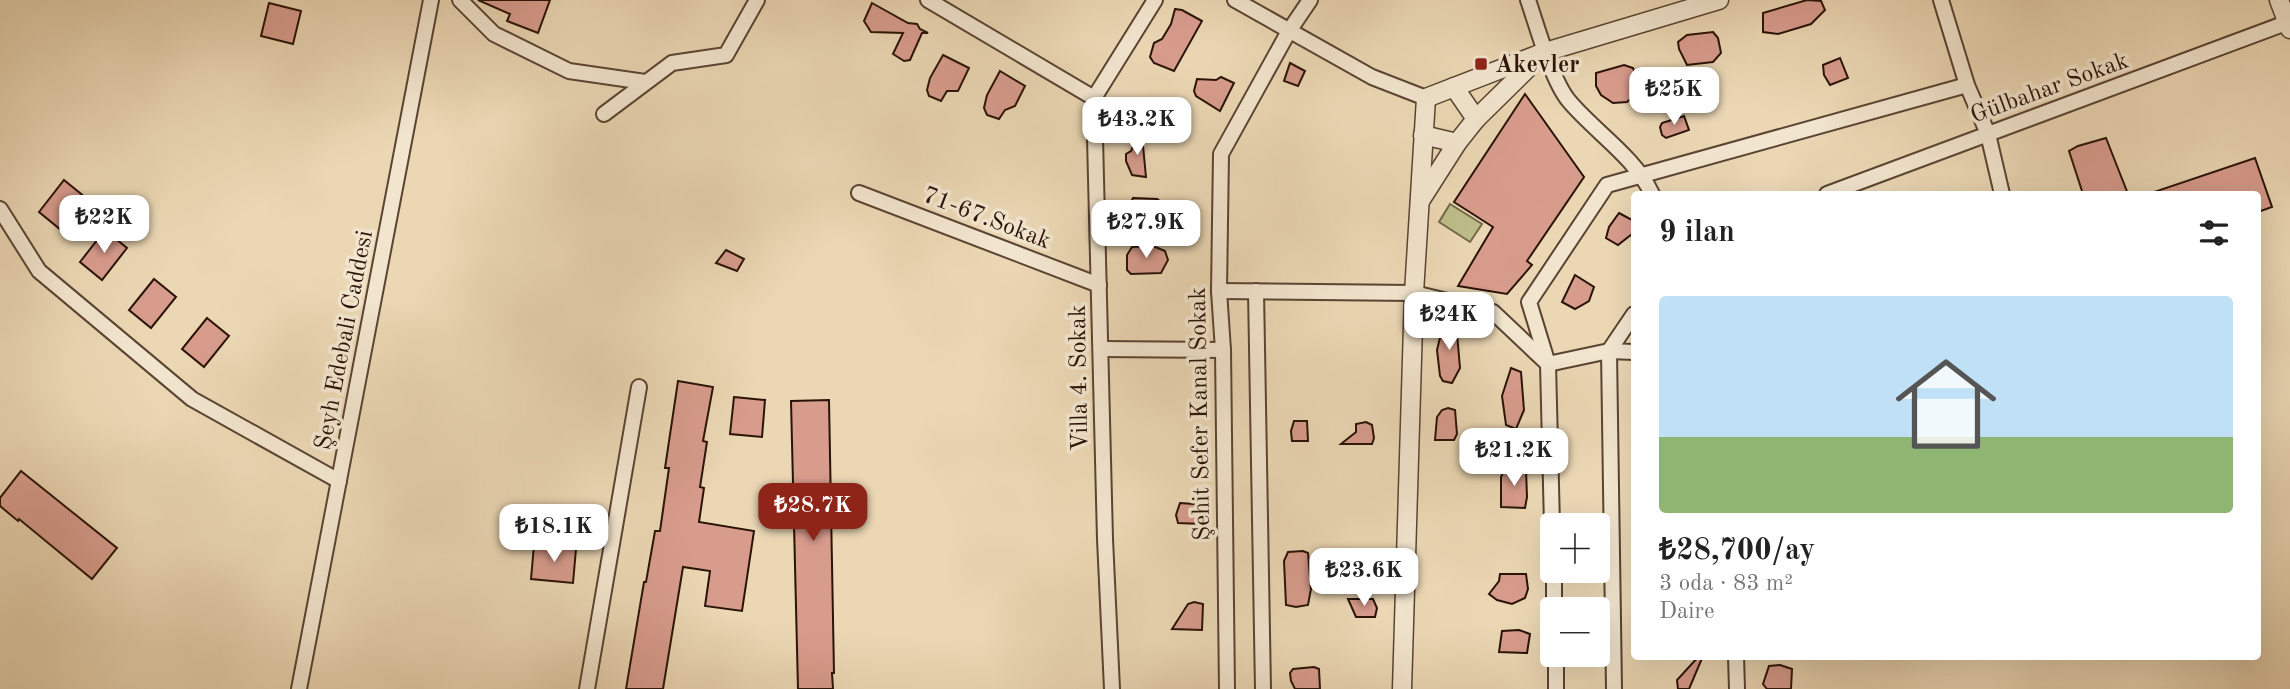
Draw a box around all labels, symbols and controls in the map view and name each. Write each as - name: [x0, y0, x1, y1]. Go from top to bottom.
- street label: Gülbahar Sokak: [1968, 49, 2132, 129]
- place label: Akevler: [1495, 54, 1580, 78]
- marker: Akevler: [1473, 56, 1489, 72]
- pin: ₺25K: [1633, 68, 1715, 127]
- text: ₺25K: [1645, 78, 1703, 101]
- pin: ₺43.2K: [1080, 97, 1194, 157]
- text: ₺43.2K: [1098, 108, 1176, 131]
- street label: 71-67.Sokak: [919, 183, 1054, 254]
- pin: ₺22K: [63, 196, 145, 255]
- pin: ₺27.9K: [1089, 201, 1203, 260]
- text: ₺22K: [75, 206, 133, 229]
- text: ₺27.9K: [1107, 211, 1185, 234]
- icon: filters: [2195, 214, 2233, 252]
- text: 9 ilan: [1659, 218, 1735, 248]
- street label: Şeyh Edebali Caddesi: [312, 228, 378, 452]
- street label: Şehit Sefer Kanal Sokak: [1187, 287, 1215, 541]
- pin: ₺24K: [1408, 292, 1490, 352]
- text: ₺24K: [1420, 303, 1478, 326]
- street label: Villa 4. Sokak: [1067, 305, 1093, 451]
- icon: home: [1883, 341, 2009, 467]
- pin: ₺21.2K: [1457, 428, 1571, 488]
- text: ₺21.2K: [1475, 439, 1553, 462]
- pin: ₺28.7K: [756, 484, 870, 543]
- text: ₺28.7K: [774, 494, 852, 517]
- pin: ₺18.1K: [497, 504, 611, 564]
- map controls: [1540, 513, 1610, 667]
- button: +: [1540, 513, 1610, 583]
- text: ₺18.1K: [515, 515, 593, 538]
- text: ₺28,700/ay: [1659, 536, 1815, 566]
- pin: ₺23.6K: [1307, 548, 1421, 608]
- text: ₺23.6K: [1325, 559, 1403, 582]
- text: 3 oda · 83 m²: [1659, 572, 1793, 595]
- button: −: [1540, 597, 1610, 667]
- text: Daire: [1659, 600, 1715, 623]

